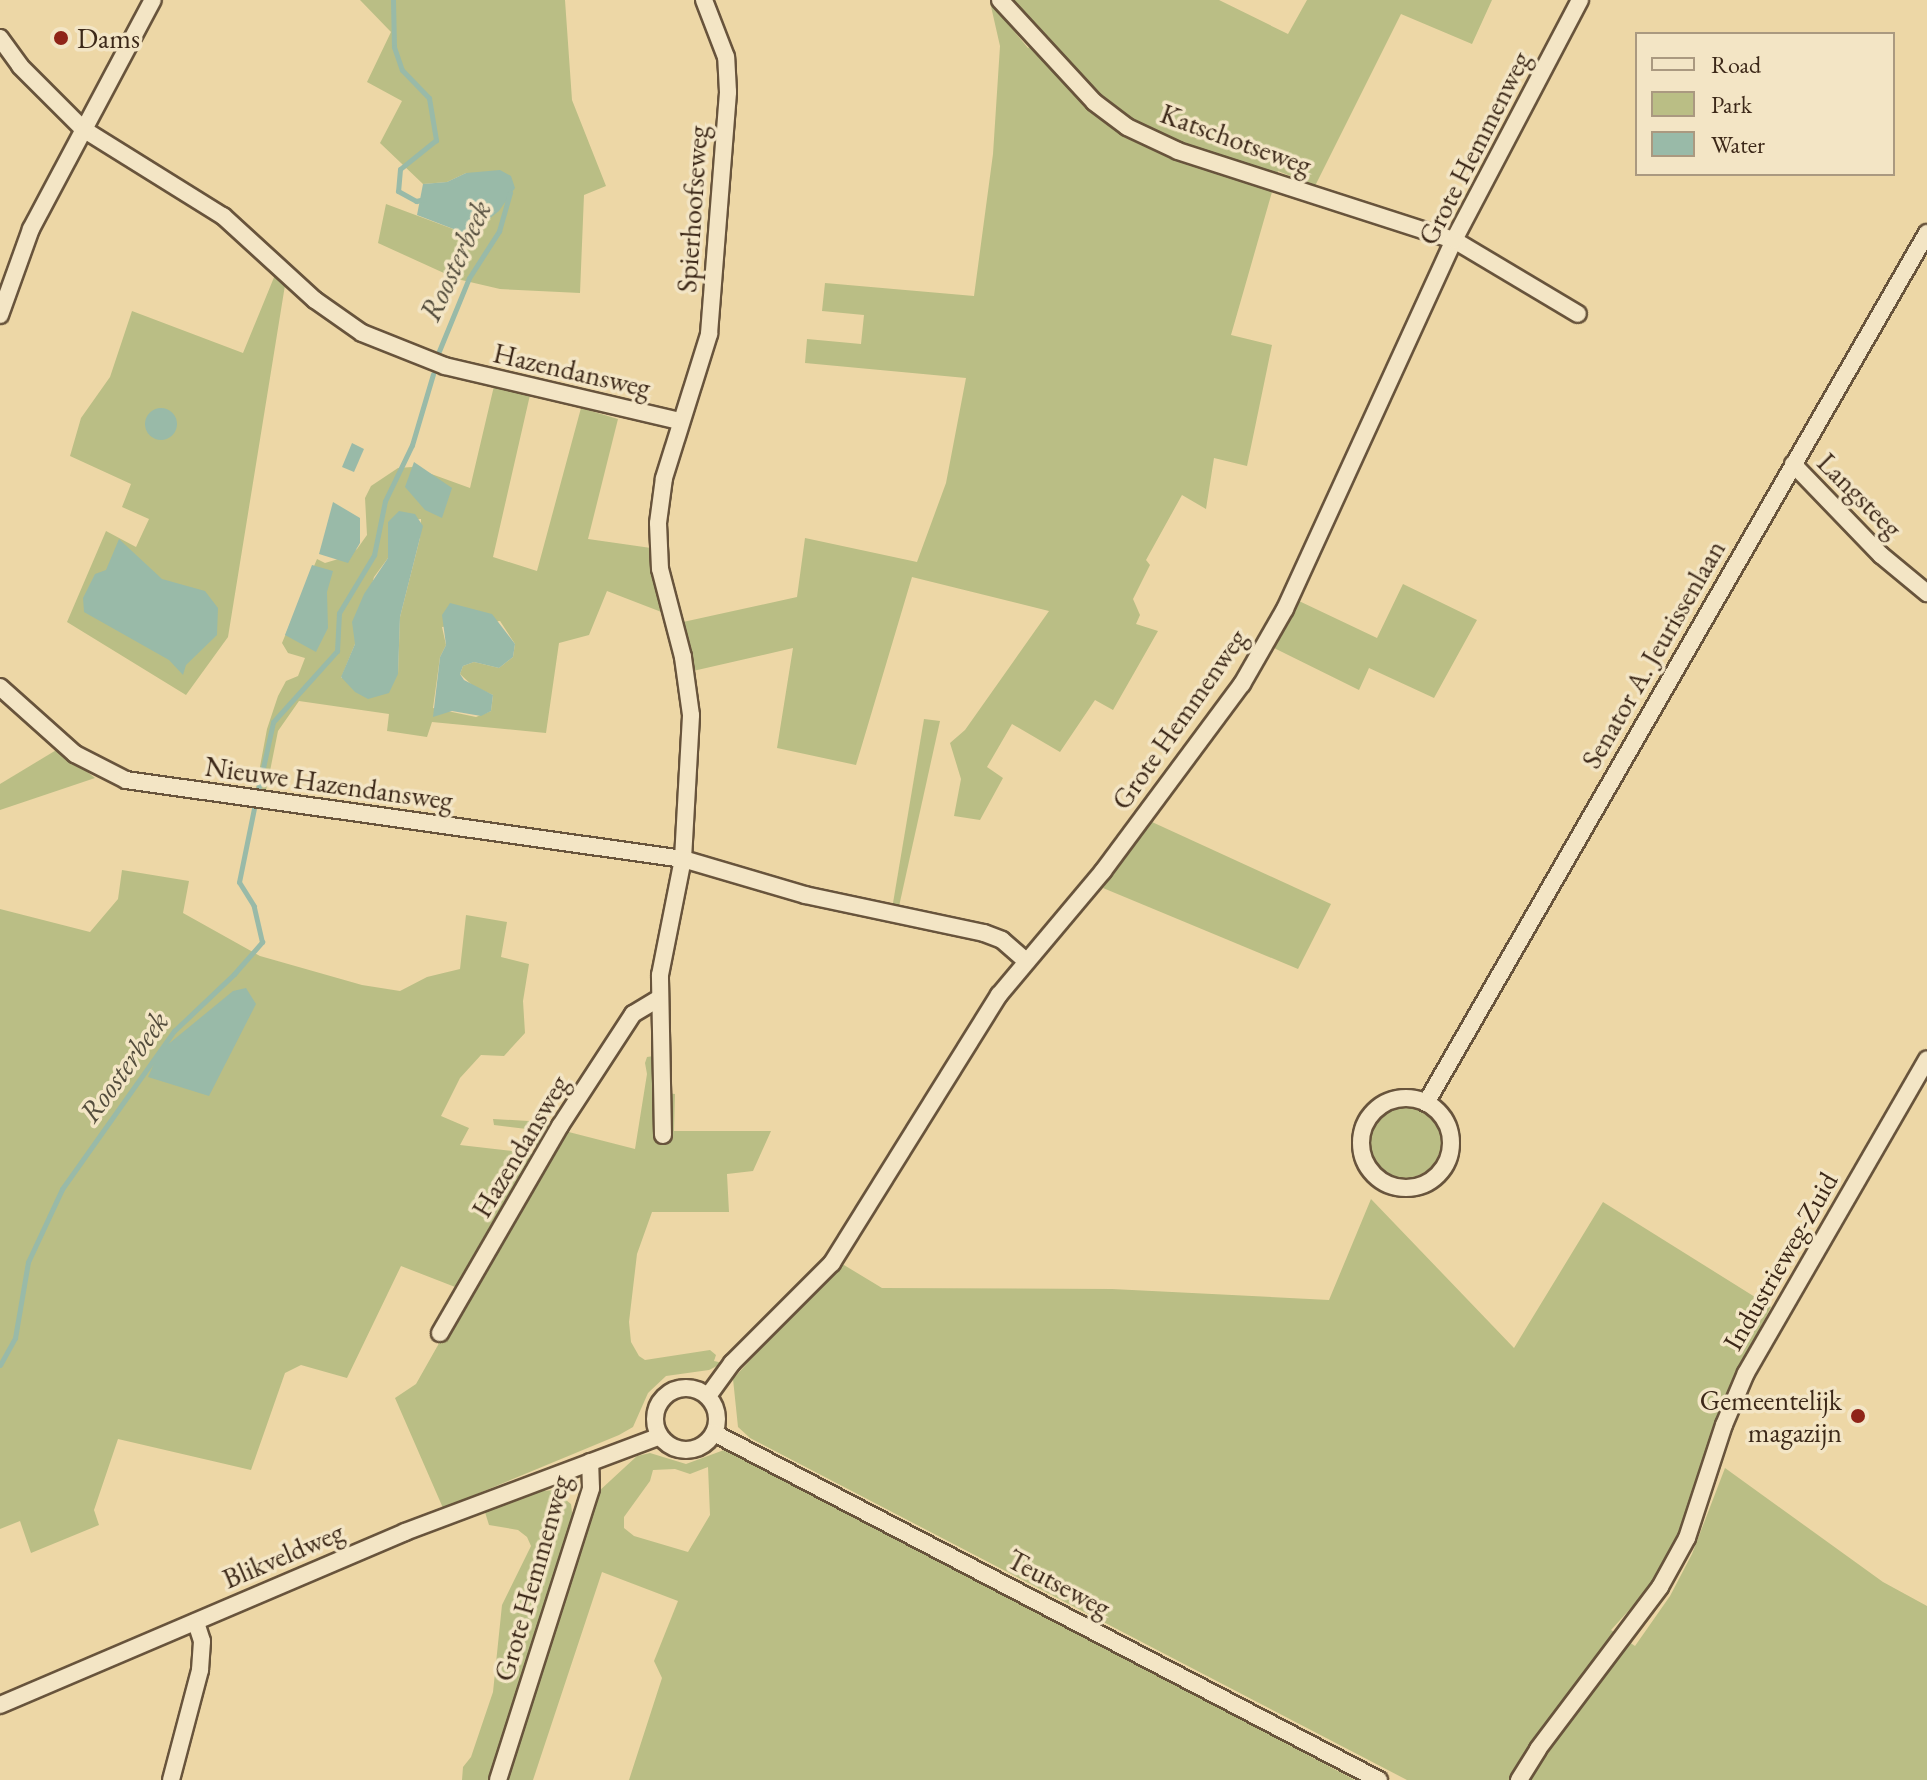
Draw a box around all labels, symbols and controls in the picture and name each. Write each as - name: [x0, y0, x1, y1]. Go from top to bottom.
- place label: Dams: [77, 21, 140, 55]
- marker: Dams: [52, 29, 70, 47]
- legend: [1635, 32, 1895, 176]
- street label: Grote Hemmenweg: [1411, 46, 1537, 250]
- text: Road: [1711, 49, 1761, 80]
- text: Park: [1711, 89, 1752, 120]
- street label: Katschotseweg: [1156, 96, 1316, 182]
- street label: Spierhoofseweg: [669, 124, 715, 294]
- text: Water: [1711, 129, 1765, 160]
- water label: Roosterbeek: [412, 195, 500, 327]
- street label: Hazendansweg: [490, 336, 654, 404]
- street label: Langsteeg: [1811, 446, 1909, 544]
- street label: Senator A. Jeurissenlaan: [1574, 534, 1732, 774]
- street label: Grote Hemmenweg: [1104, 622, 1254, 816]
- street label: Nieuwe Hazendansweg: [203, 749, 455, 817]
- water label: Roosterbeek: [72, 1004, 176, 1130]
- street label: Hazendansweg: [464, 1069, 576, 1223]
- street label: Industrieweg-Zuid: [1715, 1166, 1845, 1356]
- place label: Gemeentelijk magazijn: [1700, 1383, 1842, 1449]
- marker: Gemeentelijk magazijn: [1849, 1407, 1867, 1425]
- street label: Grote Hemmenweg: [487, 1471, 577, 1685]
- street label: Blikveldweg: [217, 1515, 349, 1595]
- street label: Teutseweg: [1002, 1542, 1116, 1624]

